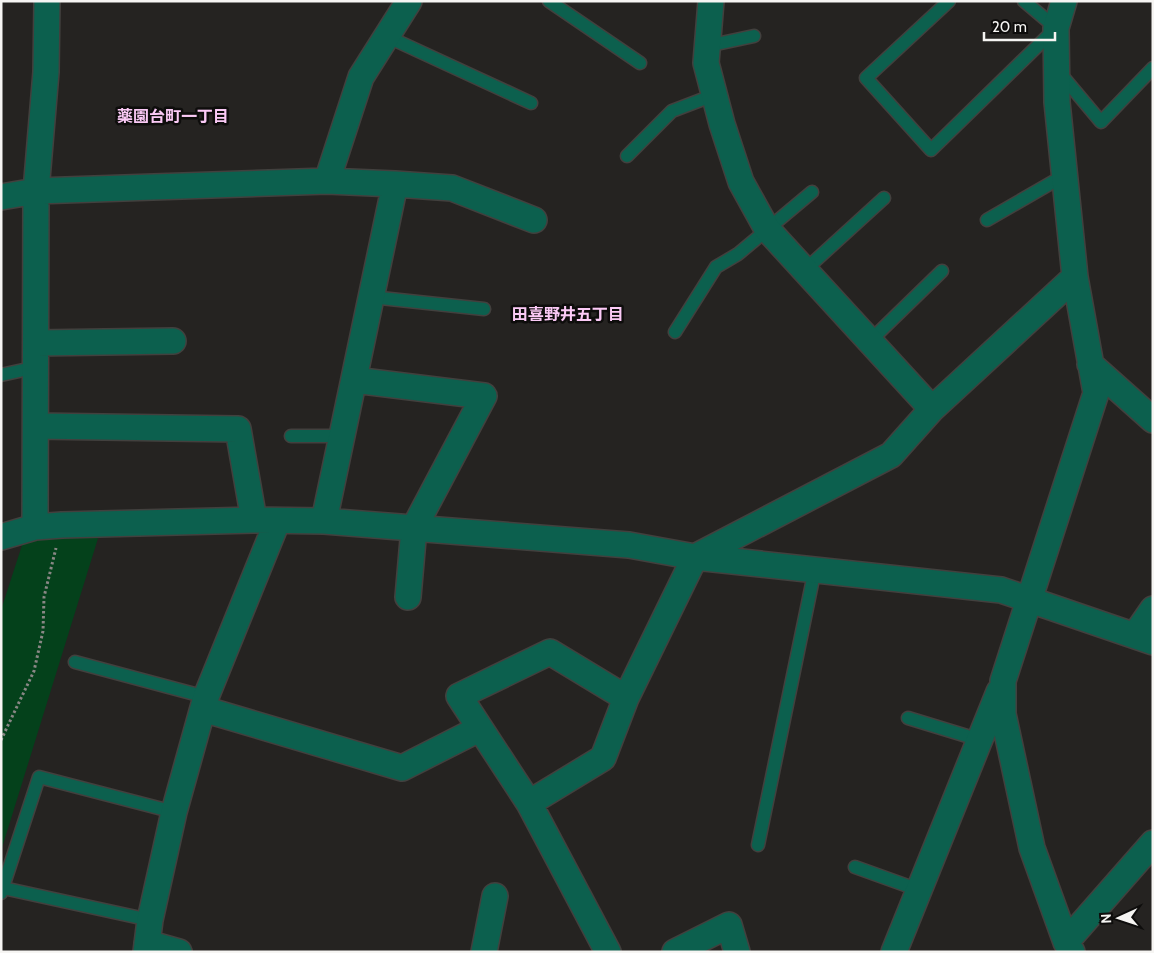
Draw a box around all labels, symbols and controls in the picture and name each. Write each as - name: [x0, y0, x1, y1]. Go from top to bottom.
- scale bar: [984, 10, 1055, 42]
- text: 20 m: [992, 18, 1027, 36]
- district label: 薬園台町一丁目: [117, 107, 229, 126]
- district label: 田喜野井五丁目: [512, 305, 624, 324]
- north arrow: [1094, 893, 1144, 943]
- text: N: [1097, 913, 1115, 924]

